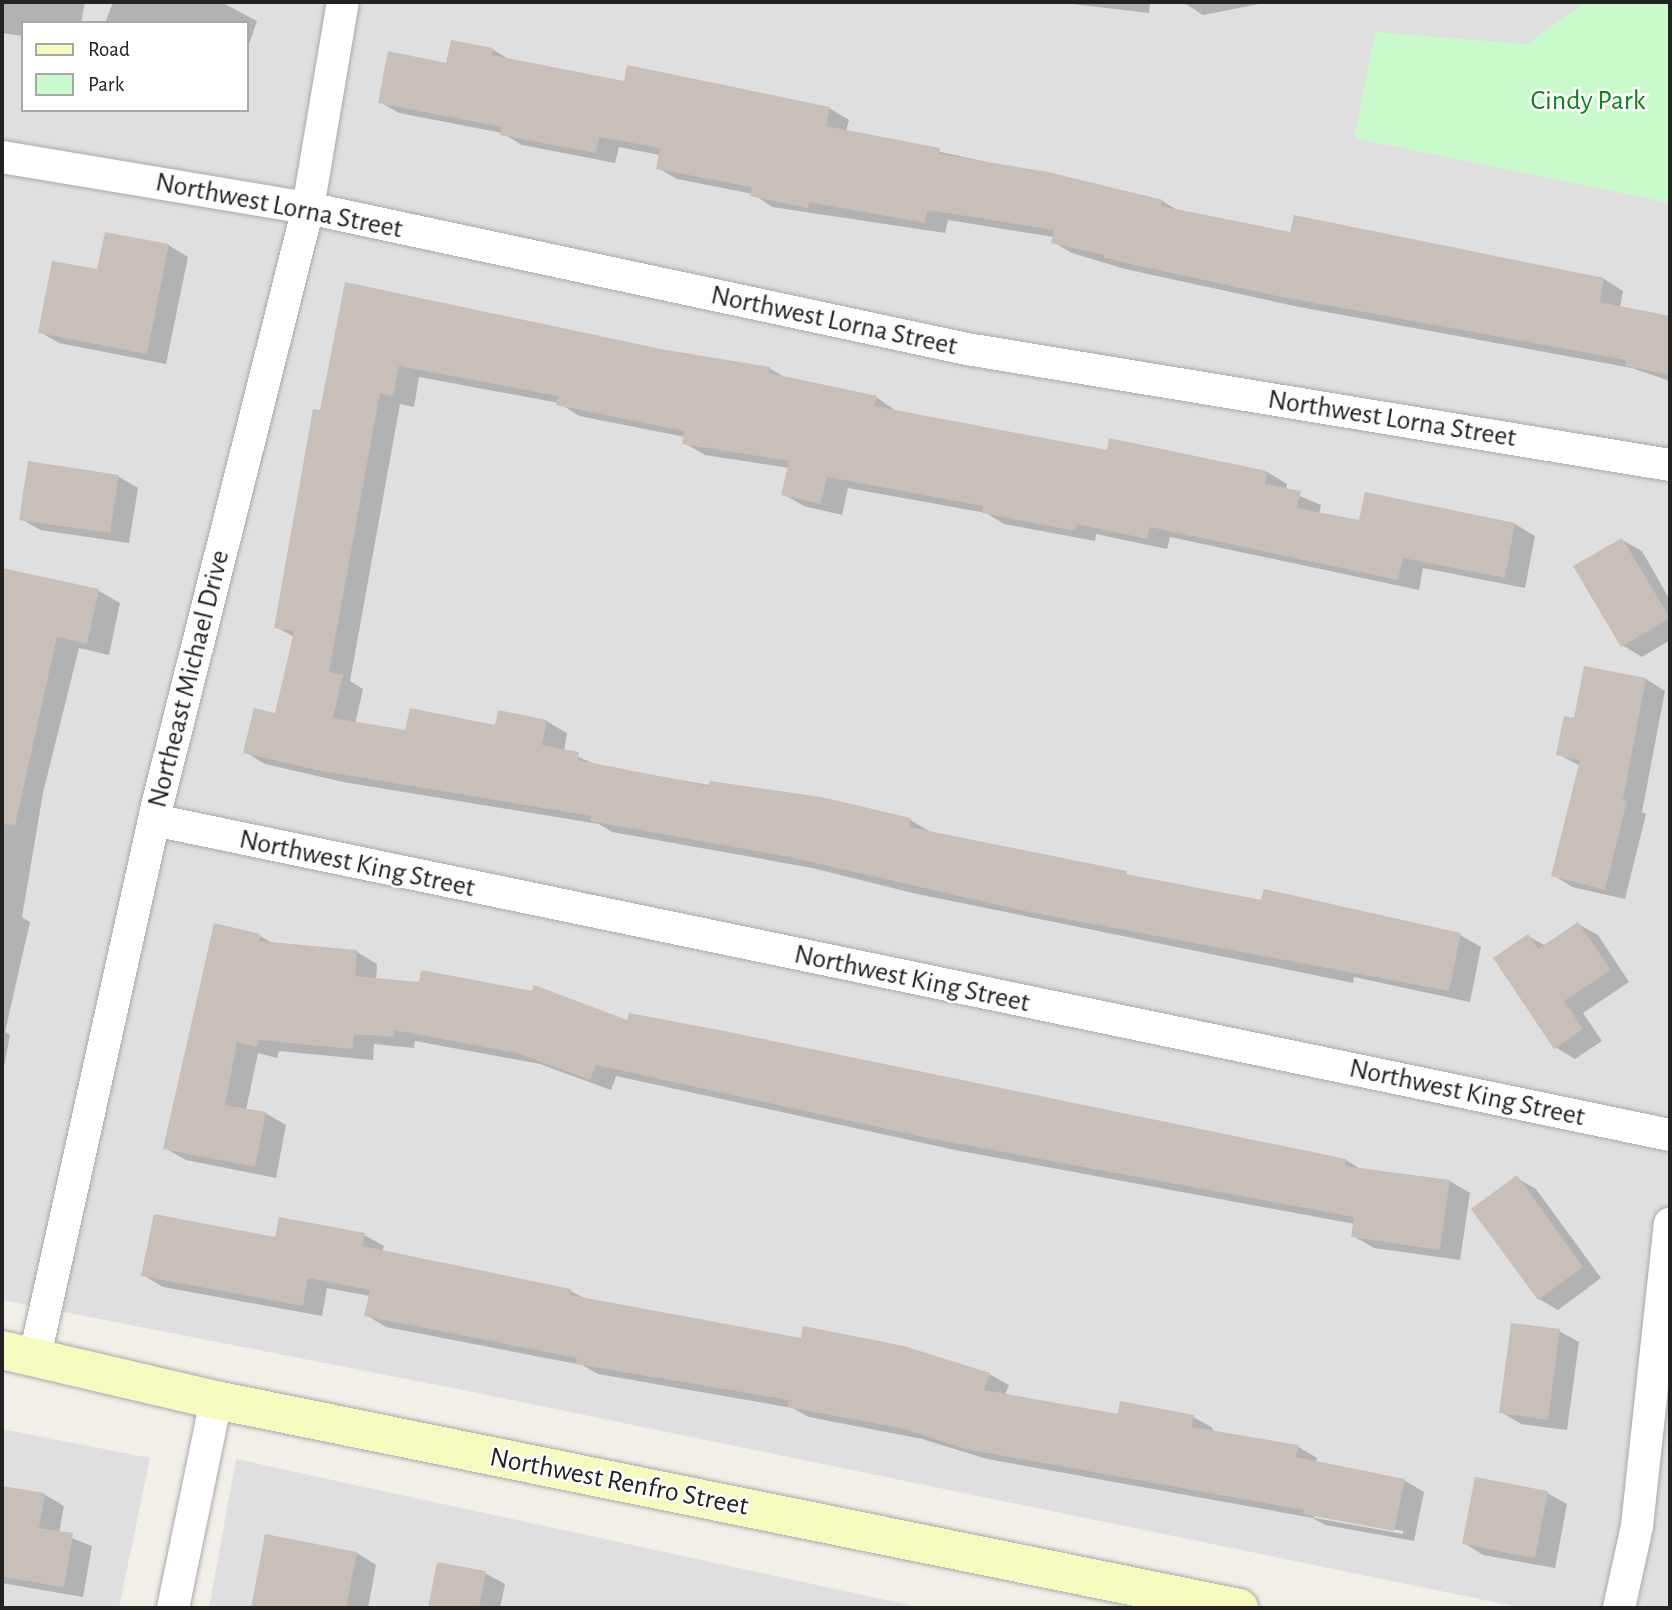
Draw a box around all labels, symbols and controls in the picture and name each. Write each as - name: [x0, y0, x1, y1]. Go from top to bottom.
- legend: [21, 21, 248, 112]
- text: Road: [88, 39, 130, 60]
- text: Park: [88, 74, 124, 95]
- park label: Cindy Park: [1530, 84, 1646, 118]
- street label: Northwest Lorna Street: [153, 166, 405, 246]
- street label: Northwest Lorna Street: [708, 278, 960, 364]
- street label: Northwest Lorna Street: [1265, 383, 1519, 455]
- street label: Northeast Michael Drive: [141, 547, 237, 811]
- street label: Northwest King Street: [236, 823, 478, 905]
- street label: Northwest King Street: [791, 938, 1033, 1020]
- street label: Northwest King Street: [1346, 1052, 1588, 1134]
- street label: Northwest Renfro Street: [487, 1440, 751, 1524]

